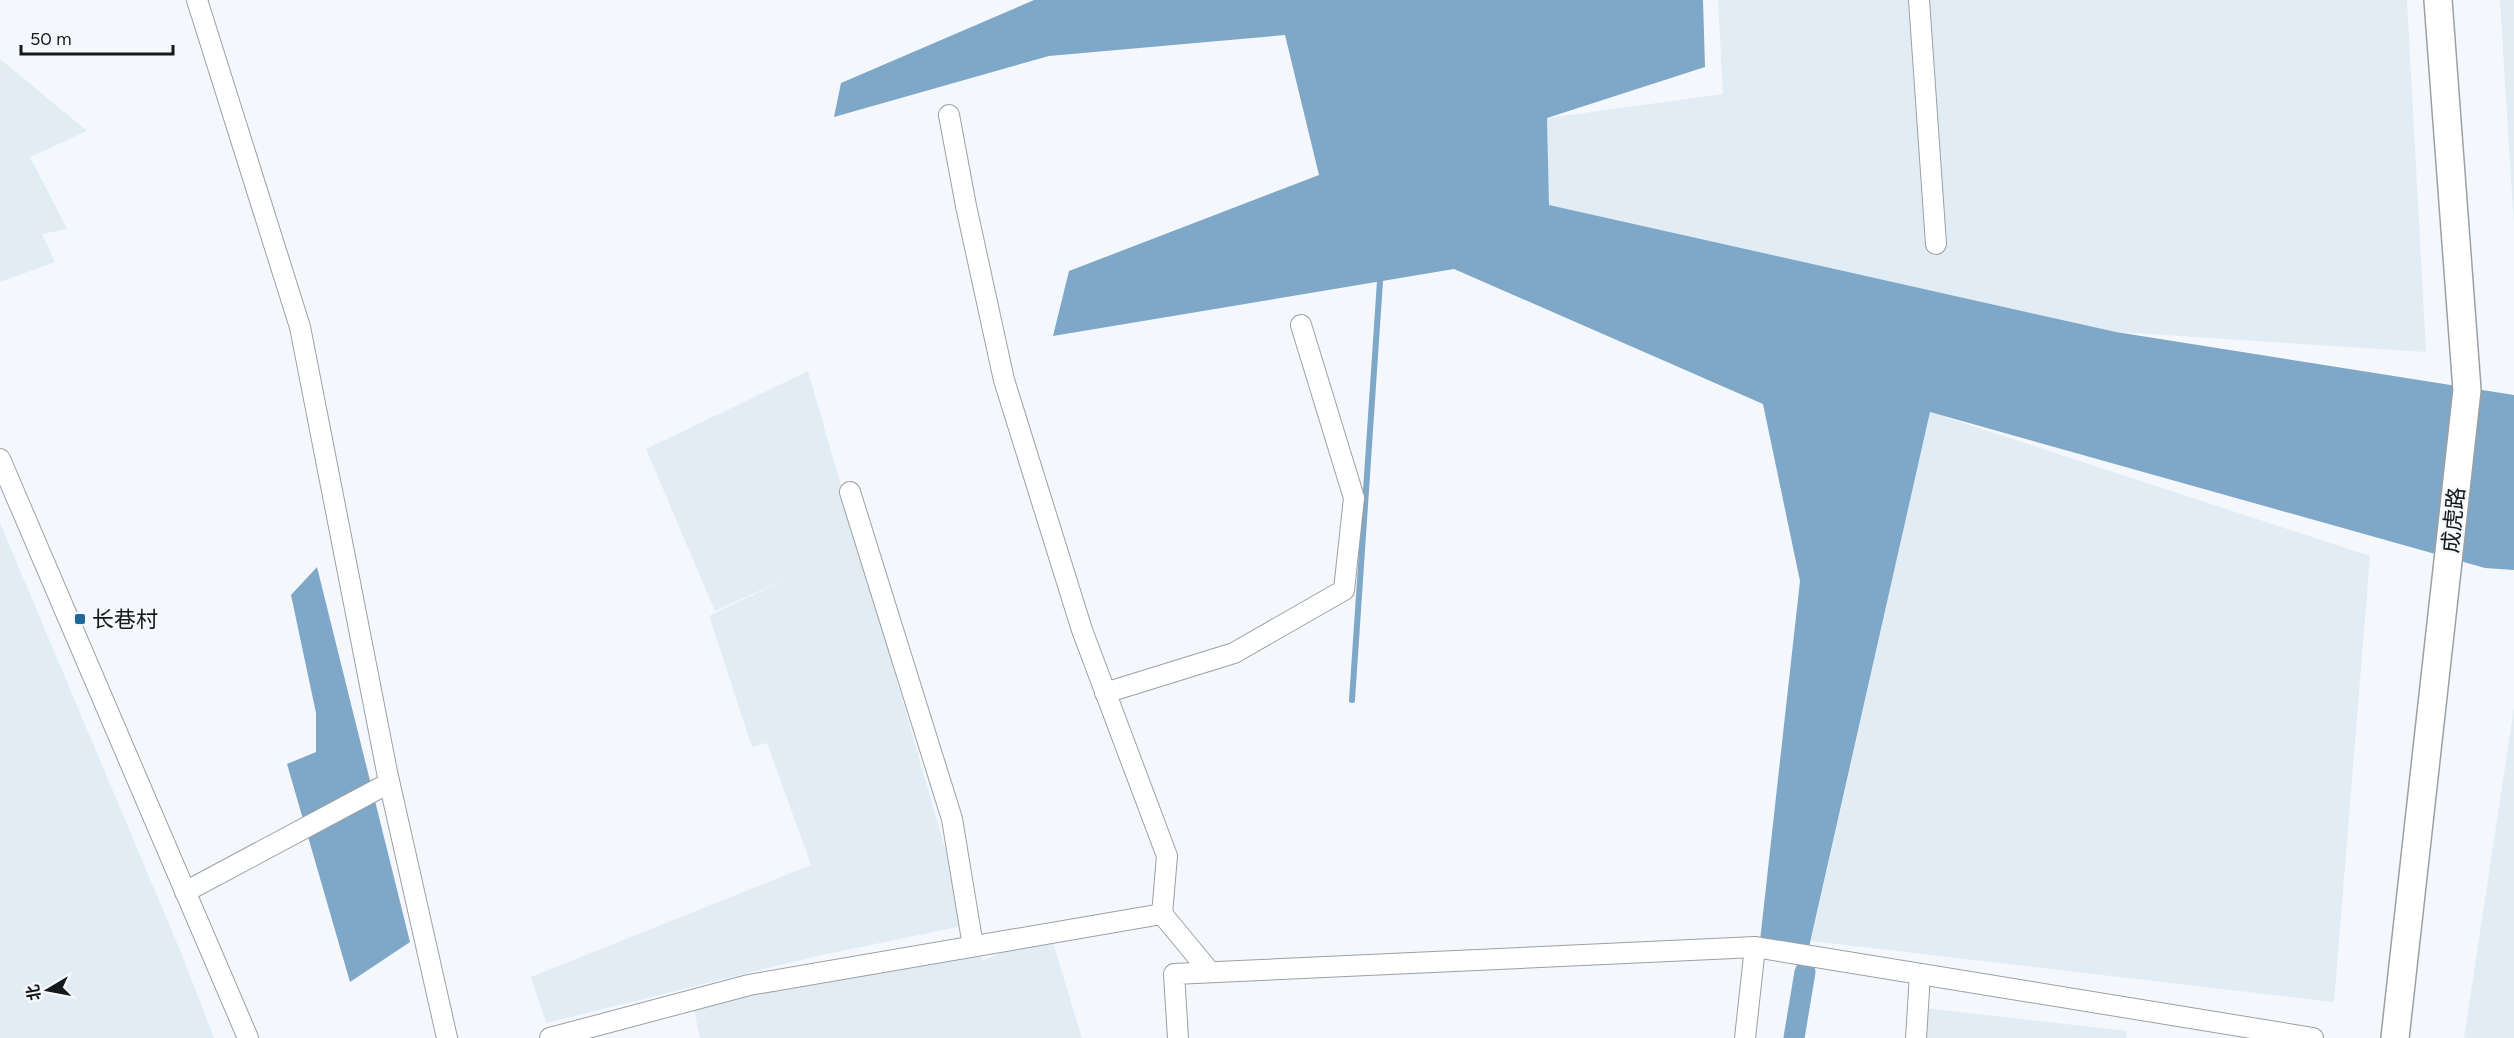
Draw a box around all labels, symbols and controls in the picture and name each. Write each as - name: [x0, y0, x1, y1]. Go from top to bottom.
- scale bar: [21, 18, 172, 56]
- text: 50 m: [30, 28, 72, 50]
- street label: 成虎路: [2437, 486, 2470, 554]
- place label: 长巷村: [92, 606, 158, 633]
- marker: 长巷村: [73, 612, 87, 626]
- north arrow: [18, 960, 78, 1020]
- text: 北: [23, 983, 44, 1002]

